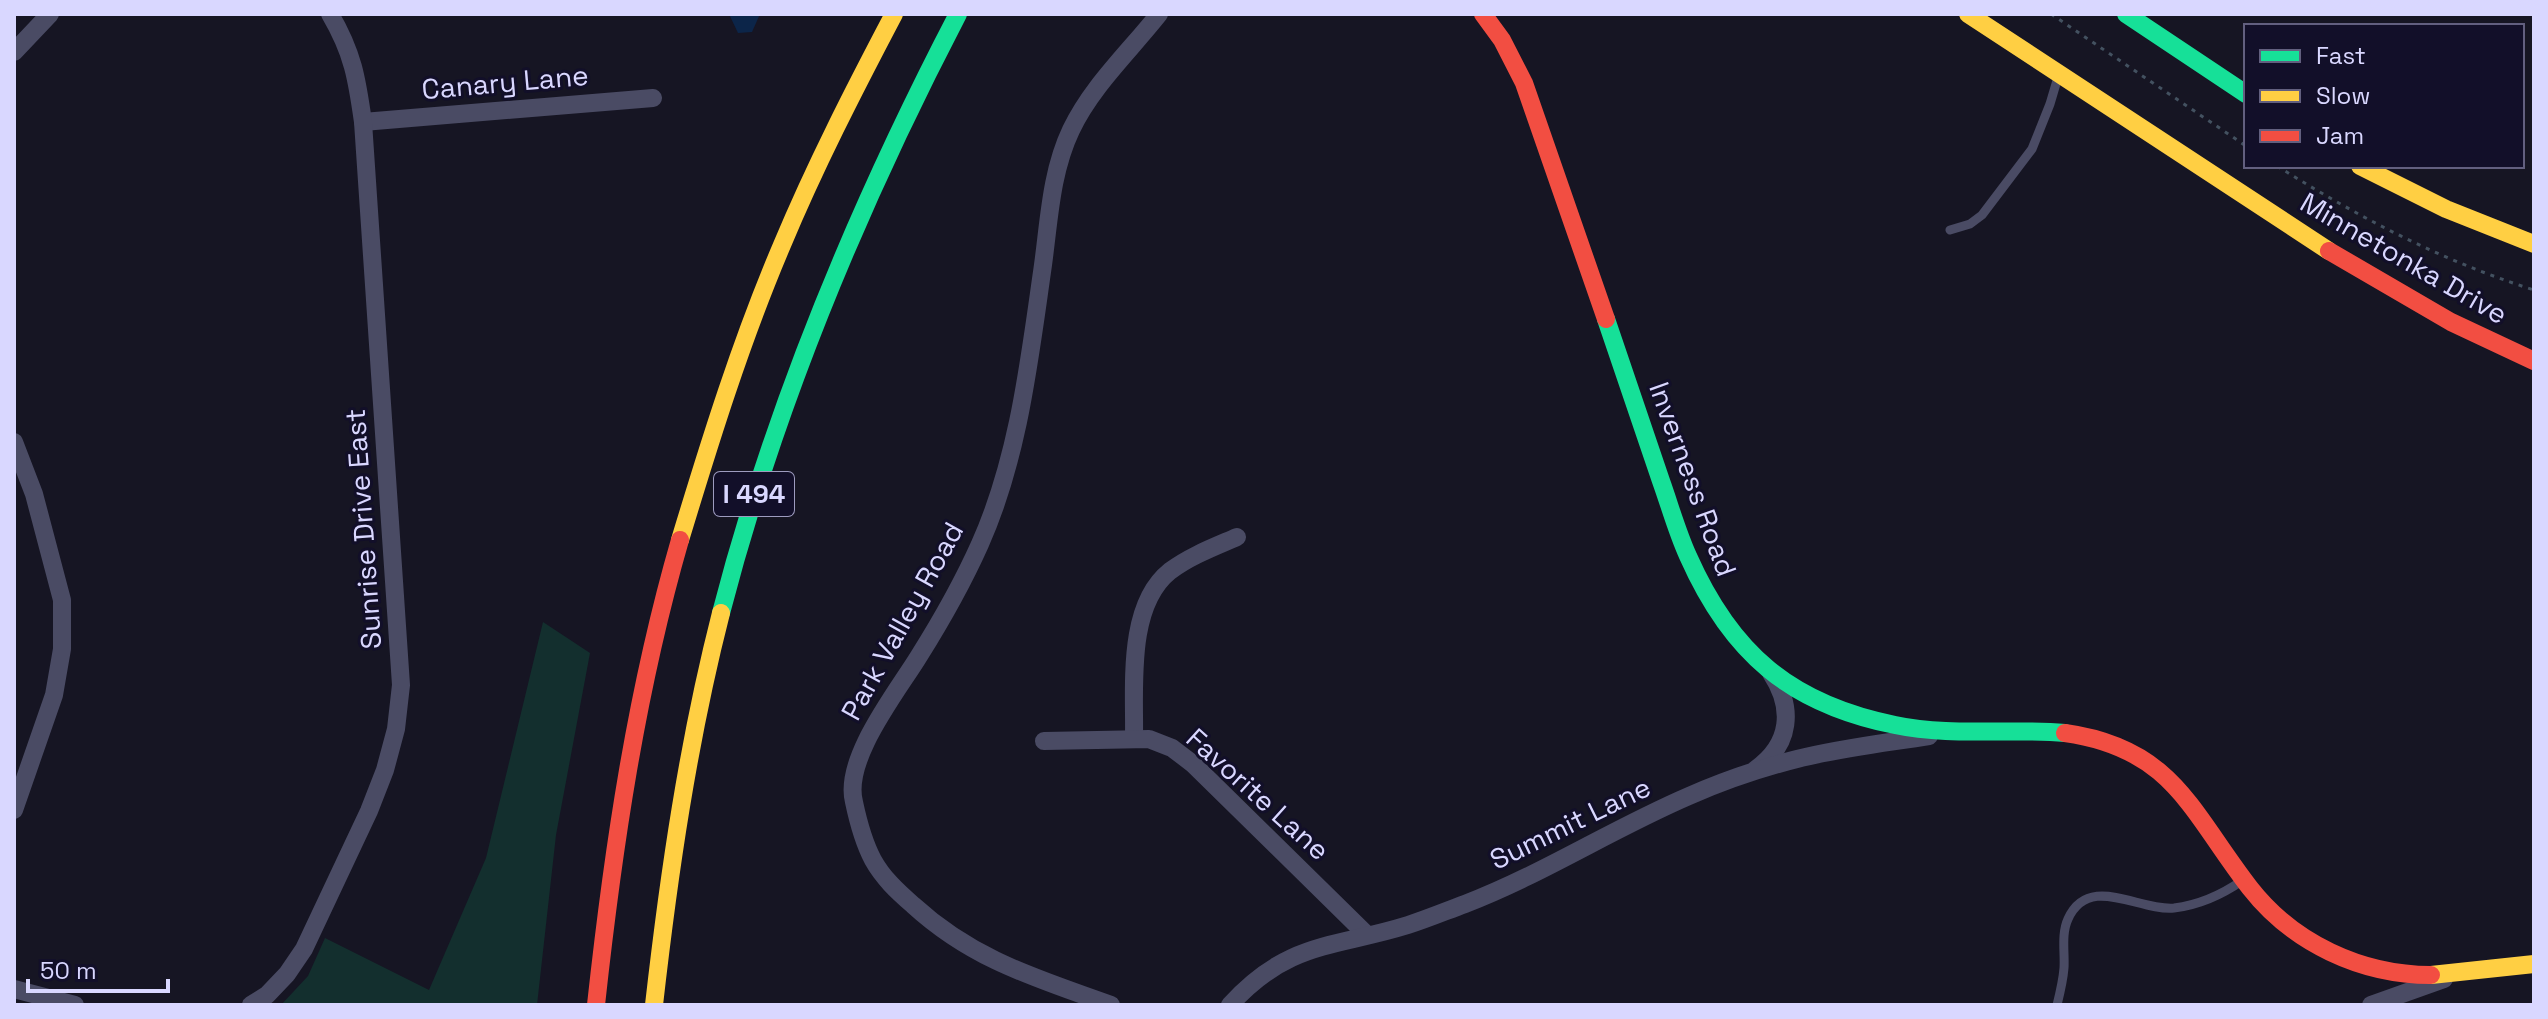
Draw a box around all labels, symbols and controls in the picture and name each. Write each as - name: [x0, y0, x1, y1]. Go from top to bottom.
- legend: [2244, 24, 2524, 168]
- text: Fast: [2316, 40, 2366, 71]
- street label: Canary Lane: [420, 57, 590, 107]
- text: Slow: [2316, 80, 2370, 111]
- text: Jam: [2316, 120, 2364, 151]
- street label: Minnetonka Drive: [2294, 184, 2514, 332]
- street label: Inverness Road: [1641, 377, 1745, 581]
- street label: Sunrise Drive East: [337, 408, 389, 650]
- road number: I 494: [714, 472, 794, 516]
- street label: Park Valley Road: [833, 516, 971, 726]
- street label: Favorite Lane: [1179, 720, 1337, 868]
- street label: Summit Lane: [1484, 769, 1656, 877]
- scale bar: [28, 943, 168, 993]
- text: 50 m: [40, 955, 97, 986]

